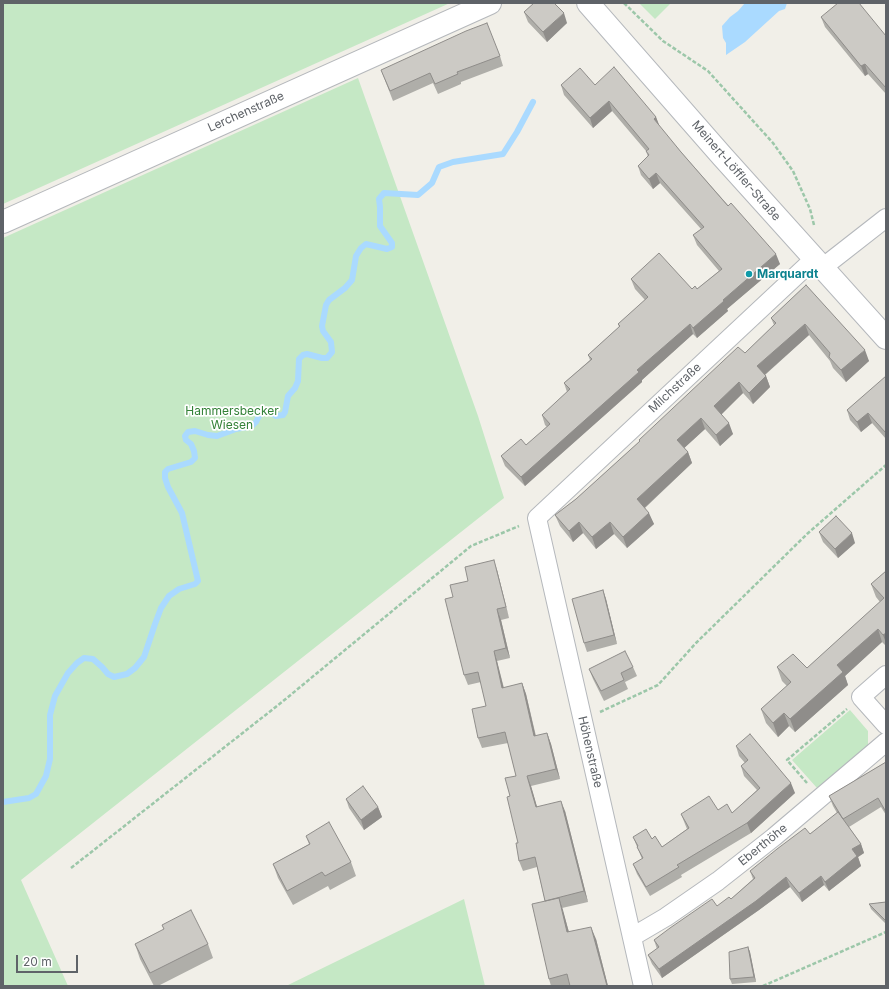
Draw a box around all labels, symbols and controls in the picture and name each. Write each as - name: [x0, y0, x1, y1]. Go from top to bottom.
- street label: Lerchenstraße: [206, 89, 286, 135]
- street label: Meinert-Löffler-Straße: [689, 118, 783, 224]
- place label: Marquardt: [757, 267, 818, 281]
- marker: Marquardt: [744, 269, 754, 279]
- street label: Milchstraße: [646, 360, 704, 416]
- park label: Hammersbecker Wiesen: [185, 404, 279, 432]
- street label: Höhenstraße: [575, 715, 605, 789]
- street label: Eberthöhe: [736, 821, 790, 869]
- scale bar: [18, 947, 80, 973]
- text: 20 m: [23, 954, 52, 969]

